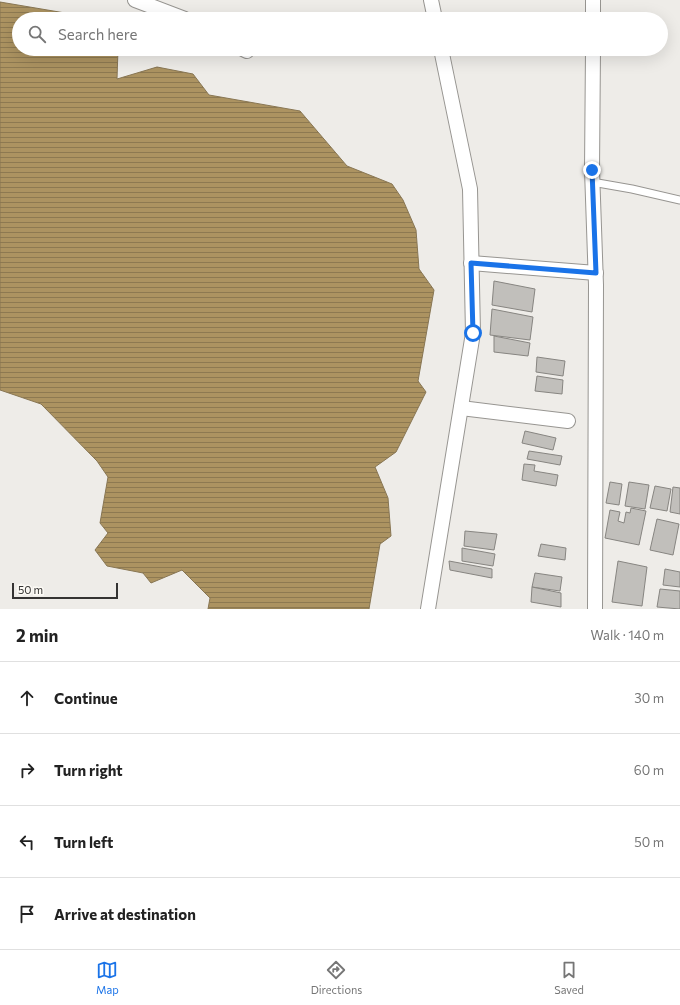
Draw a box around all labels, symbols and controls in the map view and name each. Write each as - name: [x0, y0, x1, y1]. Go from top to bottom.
- search box: [12, 12, 668, 56]
- icon: search: [26, 23, 48, 45]
- text: Search here: [58, 25, 137, 43]
- route end: [583, 161, 601, 179]
- route start: [464, 324, 482, 342]
- scale bar: [12, 581, 118, 600]
- text: 50 m: [18, 583, 43, 596]
- text: 2 min: [16, 625, 58, 646]
- text: Walk · 140 m: [591, 627, 664, 643]
- icon: ahead: [16, 687, 38, 709]
- text: Continue: [54, 689, 118, 707]
- text: 30 m: [634, 690, 664, 706]
- icon: right: [16, 759, 38, 781]
- text: Turn right: [54, 761, 123, 779]
- text: 60 m: [634, 762, 664, 778]
- icon: left: [16, 831, 38, 853]
- text: Turn left: [54, 833, 113, 851]
- text: 50 m: [634, 834, 664, 850]
- icon: arrive: [16, 903, 38, 925]
- text: Arrive at destination: [54, 905, 196, 923]
- tab: Map: [96, 959, 119, 996]
- tab: Directions: [311, 959, 362, 996]
- tab: Saved: [554, 959, 584, 996]

